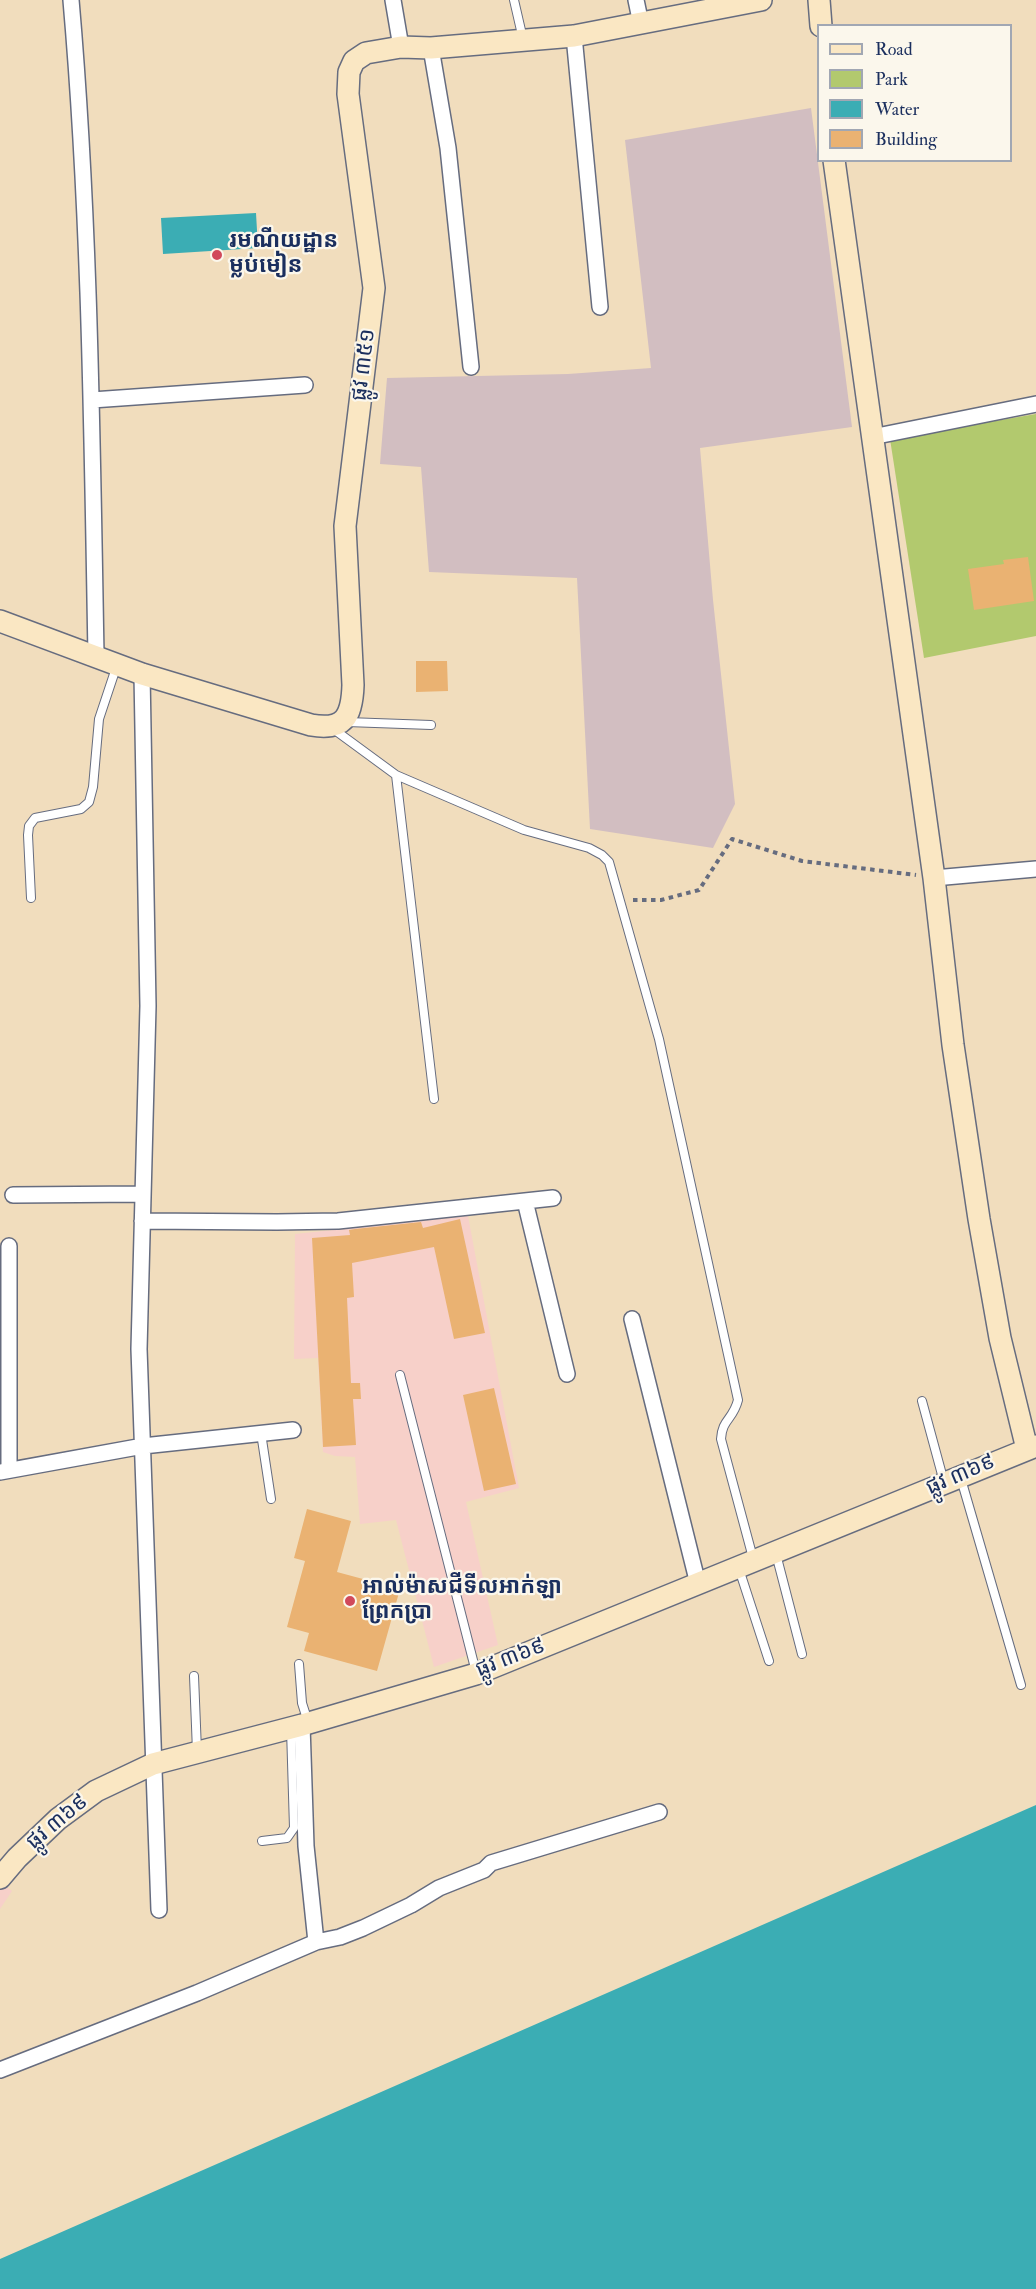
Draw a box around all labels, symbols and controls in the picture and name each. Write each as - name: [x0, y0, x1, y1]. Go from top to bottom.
- legend: [817, 24, 1012, 162]
- text: Road: [875, 38, 913, 61]
- text: Park: [875, 68, 908, 91]
- text: Water: [875, 98, 919, 121]
- text: Building: [875, 128, 937, 151]
- place label: រមណីយដ្ឋាន ម្លប់មៀន: [229, 229, 338, 280]
- marker: រមណីយដ្ឋាន ម្លប់មៀន: [210, 248, 224, 262]
- street label: ផ្លូវ ៣៥១: [347, 327, 383, 403]
- street label: ផ្លូវ ៣៦៩: [922, 1450, 1000, 1502]
- place label: អាល់ម៉ាសជីទីលអាក់ឡា ព្រែកប្រា: [362, 1575, 562, 1627]
- marker: អាល់ម៉ាសជីទីលអាក់ឡា ព្រែកប្រា: [343, 1594, 357, 1608]
- street label: ផ្លូវ ៣៦៩: [472, 1634, 550, 1684]
- street label: ផ្លូវ ៣៦៩: [22, 1790, 94, 1856]

